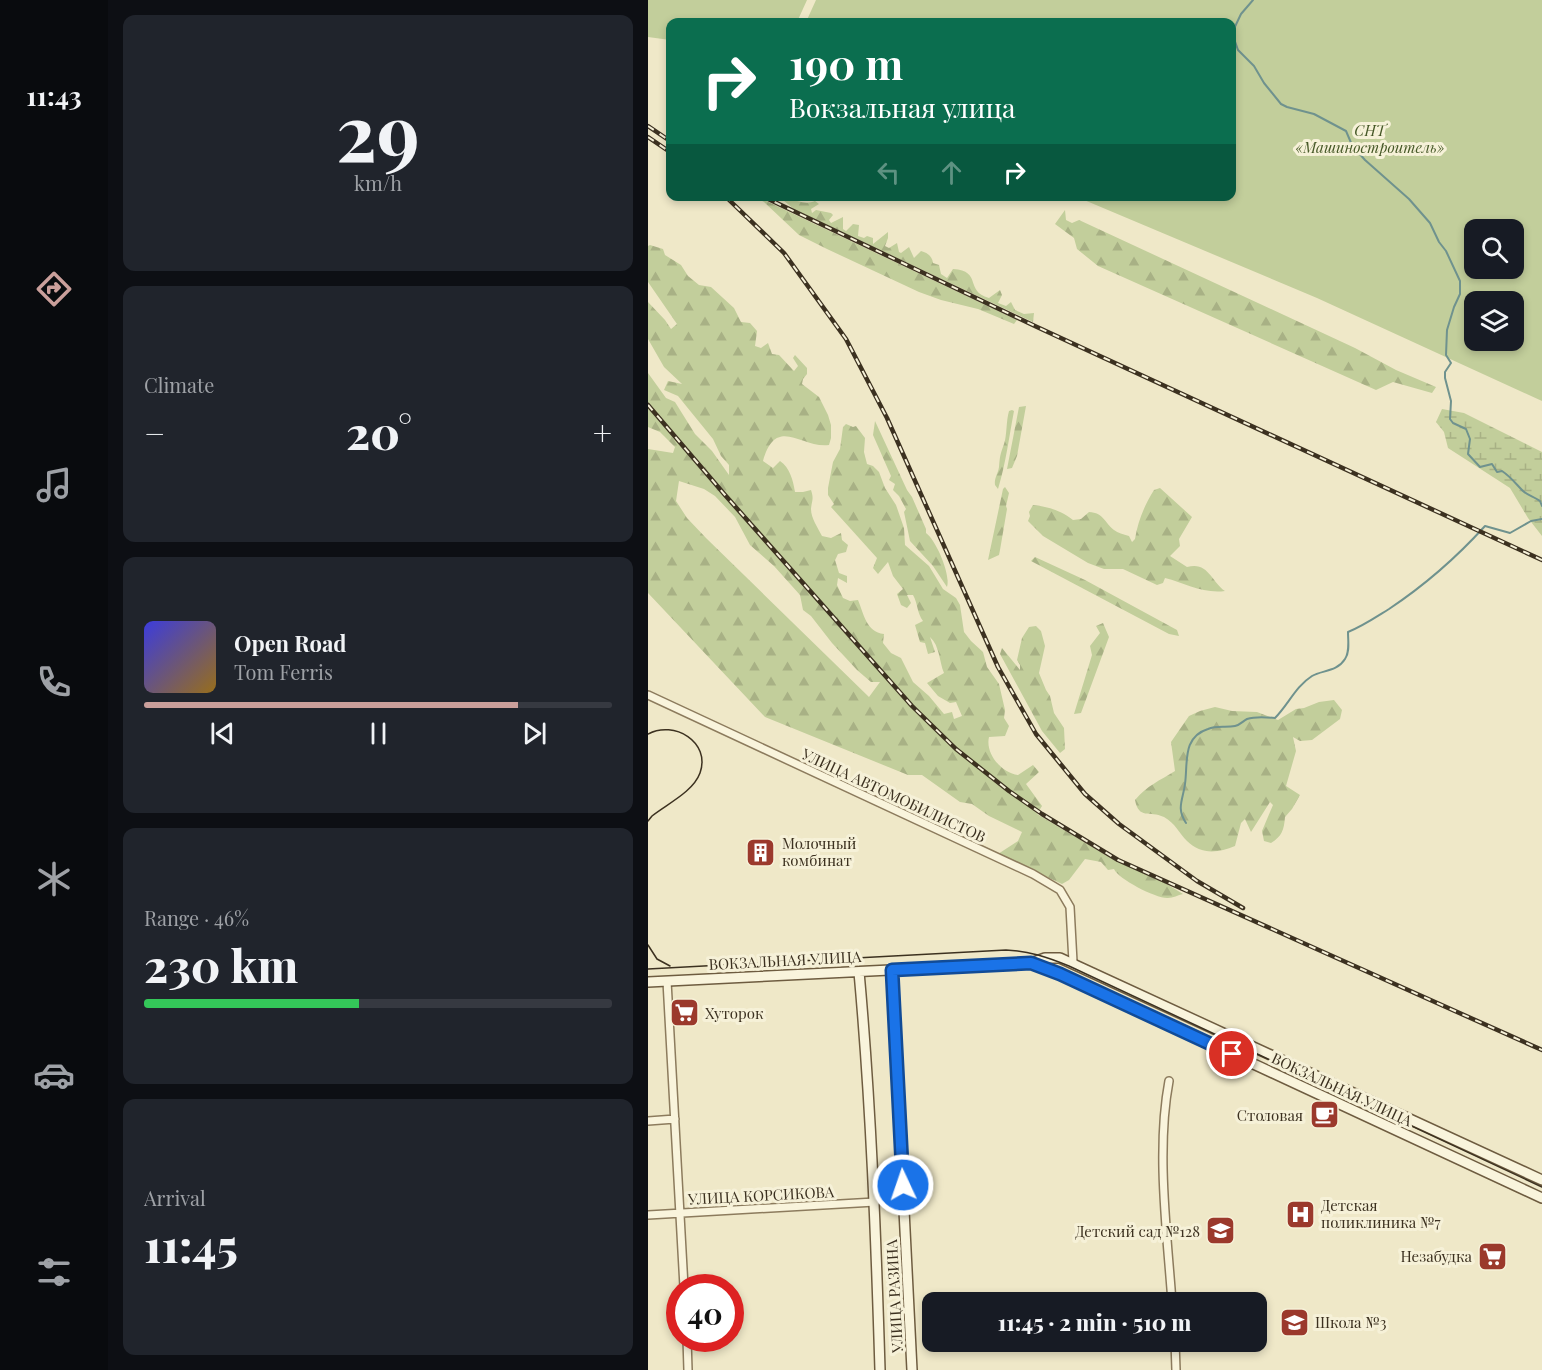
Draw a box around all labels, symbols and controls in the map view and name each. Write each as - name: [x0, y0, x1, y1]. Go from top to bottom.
- text: 190 m: [789, 35, 903, 91]
- icon: right: [690, 42, 768, 120]
- text: 11:43: [26, 77, 82, 113]
- text: 29: [336, 78, 420, 182]
- text: Вокзальная улица: [789, 89, 1015, 125]
- park label: СНТ «Машиностроитель»: [1296, 120, 1445, 157]
- icon: left: [872, 156, 905, 189]
- icon: ahead: [935, 156, 968, 189]
- icon: right: [998, 156, 1031, 189]
- text: km/h: [354, 169, 402, 196]
- map controls: [1464, 219, 1524, 351]
- button: search: [1464, 219, 1524, 279]
- icon: directions: [33, 268, 75, 310]
- button: layers: [1464, 291, 1524, 351]
- text: Climate: [144, 371, 214, 398]
- text: 20°: [346, 401, 412, 461]
- text: −: [144, 410, 165, 454]
- text: +: [593, 410, 612, 454]
- icon: music: [33, 464, 75, 506]
- text: Open Road: [234, 628, 346, 658]
- text: Tom Ferris: [234, 658, 333, 685]
- icon: phone: [33, 661, 75, 703]
- icon: previous: [206, 717, 239, 750]
- icon: pause: [362, 717, 395, 750]
- icon: next: [518, 717, 551, 750]
- street label: УЛИЦА АВТОМОБИЛИСТОВ: [798, 743, 989, 846]
- place label: Молочный комбинат: [782, 833, 856, 870]
- building icon: Молочный комбинат: [745, 836, 777, 868]
- icon: climate: [33, 858, 75, 900]
- text: Range · 46%: [144, 904, 249, 931]
- text: 230 km: [144, 934, 298, 994]
- street label: ВОКЗАЛЬНАЯ УЛИЦА: [708, 946, 862, 974]
- supermarket icon: Хуторок: [668, 997, 700, 1029]
- place label: Хуторок: [705, 1003, 764, 1023]
- pin: [1206, 1028, 1257, 1079]
- icon: arrive: [1215, 1037, 1248, 1070]
- street label: ВОКЗАЛЬНАЯ УЛИЦА: [1268, 1048, 1416, 1131]
- icon: car: [33, 1054, 75, 1096]
- cafe icon: Столовая: [1308, 1099, 1340, 1131]
- place label: Столовая: [1237, 1105, 1303, 1125]
- position arrow: [871, 1153, 935, 1217]
- street label: УЛИЦА КОРСИКОВА: [686, 1181, 835, 1209]
- text: Arrival: [144, 1184, 206, 1211]
- place label: Детская поликлиника №7: [1321, 1195, 1441, 1232]
- hospital icon: Детская поликлиника №7: [1284, 1198, 1316, 1230]
- text: 11:45: [144, 1214, 238, 1274]
- school or university icon: Детский сад №128: [1205, 1215, 1237, 1247]
- place label: Детский сад №128: [1075, 1221, 1200, 1241]
- street label: УЛИЦА РАЗИНА: [881, 1238, 907, 1354]
- supermarket icon: Незабудка: [1477, 1240, 1509, 1272]
- place label: Незабудка: [1400, 1246, 1473, 1266]
- icon: filters: [33, 1251, 75, 1293]
- speed limit sign: 40: [666, 1274, 744, 1352]
- school or university icon: Школа №3: [1278, 1306, 1310, 1338]
- text: 11:45 · 2 min · 510 m: [998, 1307, 1191, 1337]
- place label: Школа №3: [1315, 1312, 1387, 1332]

